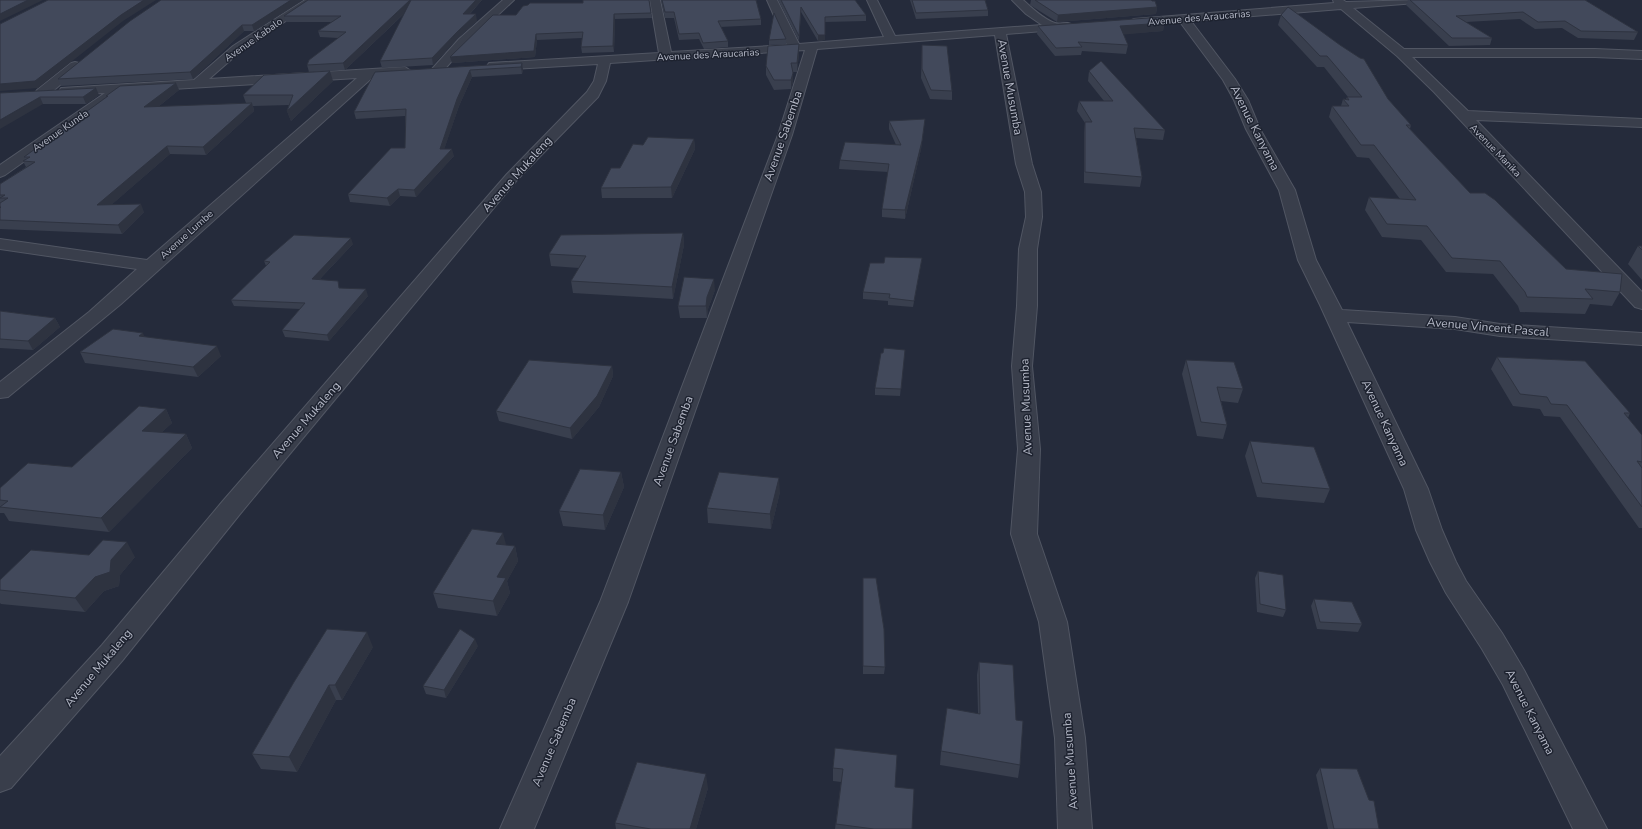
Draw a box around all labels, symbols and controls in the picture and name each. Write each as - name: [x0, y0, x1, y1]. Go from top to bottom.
- street label: Avenue des Araucarias: [1147, 7, 1251, 29]
- street label: Avenue Kabalo: [222, 14, 286, 65]
- street label: Avenue Musumba: [994, 38, 1026, 136]
- street label: Avenue des Araucarias: [656, 45, 760, 65]
- street label: Avenue Kanyama: [1227, 83, 1283, 173]
- street label: Avenue Sabemba: [760, 89, 806, 183]
- street label: Avenue Kunda: [30, 106, 91, 155]
- street label: Avenue Manika: [1466, 121, 1524, 180]
- street label: Avenue Mukaleng: [479, 133, 555, 215]
- street label: Avenue Lumbe: [157, 207, 216, 262]
- street label: Avenue Vincent Pascal: [1426, 314, 1550, 340]
- street label: Avenue Musumba: [1016, 358, 1036, 456]
- street label: Avenue Kanyama: [1358, 377, 1412, 469]
- street label: Avenue Mukaleng: [268, 378, 344, 462]
- street label: Avenue Sabemba: [649, 394, 697, 488]
- street label: Avenue Mukaleng: [61, 626, 135, 710]
- street label: Avenue Kanyama: [1502, 667, 1558, 757]
- street label: Avenue Sabemba: [528, 695, 580, 789]
- street label: Avenue Musumba: [1059, 712, 1081, 810]

